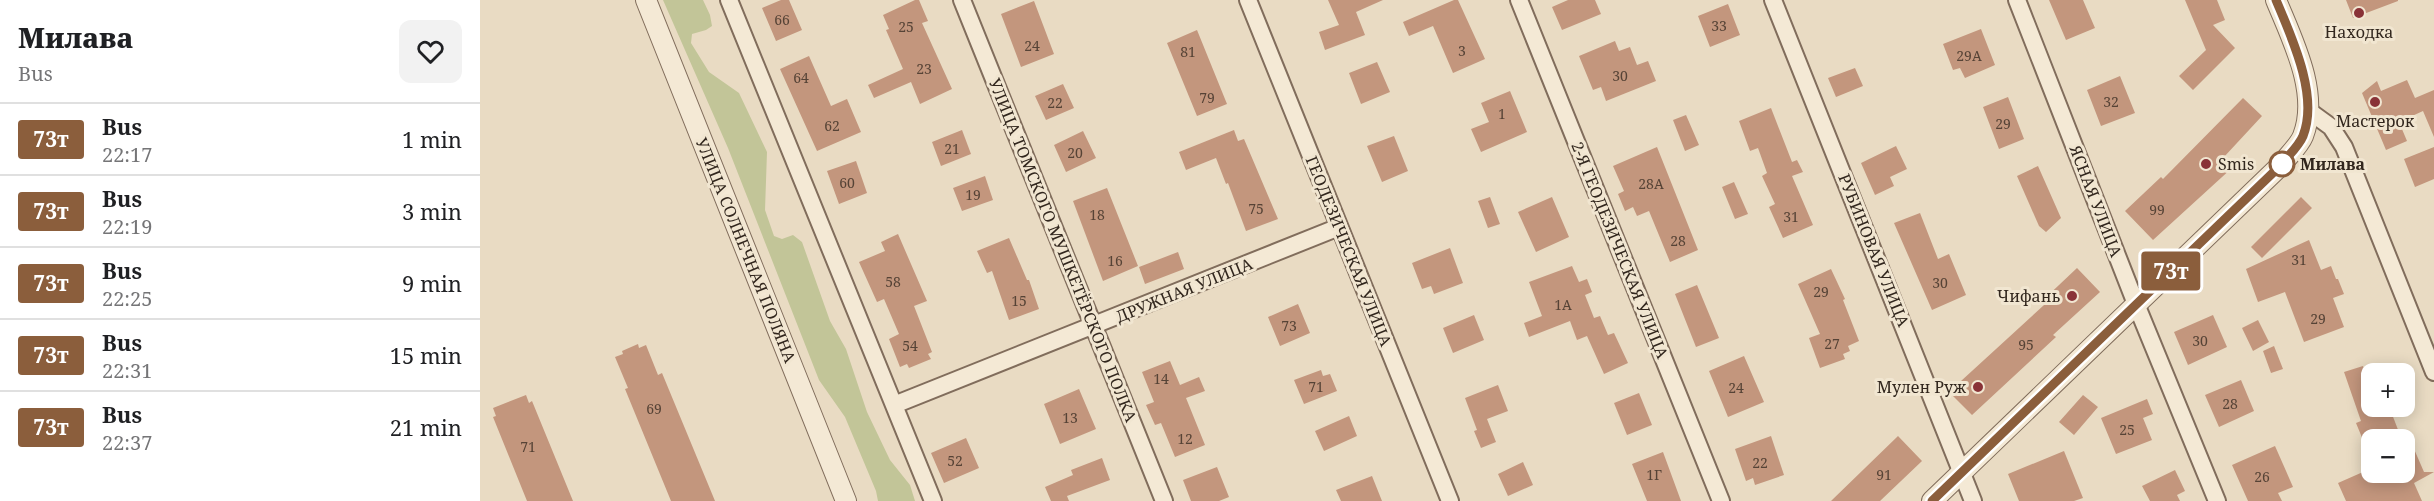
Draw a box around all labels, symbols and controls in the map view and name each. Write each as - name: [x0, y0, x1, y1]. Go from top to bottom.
- marker: Находка: [2352, 6, 2366, 20]
- house number: 66: [774, 10, 790, 29]
- house number: 33: [1711, 16, 1727, 35]
- house number: 25: [898, 17, 914, 36]
- text: Милава: [18, 18, 133, 56]
- button: heart: [399, 20, 462, 83]
- place label: Находка: [2325, 21, 2393, 43]
- house number: 24: [1024, 36, 1040, 55]
- house number: 3: [1458, 41, 1466, 60]
- house number: 81: [1180, 42, 1196, 61]
- house number: 29А: [1956, 46, 1982, 65]
- house number: 23: [916, 59, 932, 78]
- text: Bus: [18, 60, 53, 87]
- house number: 30: [1612, 66, 1628, 85]
- house number: 64: [793, 68, 809, 87]
- street label: УЛИЦА ТОМСКОГО МУШКЕТЁРСКОГО ПОЛКА: [984, 75, 1143, 426]
- house number: 79: [1199, 88, 1215, 107]
- house number: 32: [2103, 92, 2119, 111]
- house number: 22: [1047, 93, 1063, 112]
- marker: Мастерок: [2368, 95, 2382, 109]
- house number: 1: [1498, 104, 1506, 123]
- place label: Мастерок: [2336, 110, 2415, 132]
- text: Bus: [102, 111, 142, 141]
- house number: 29: [1995, 114, 2011, 133]
- house number: 62: [824, 116, 840, 135]
- text: 1 min: [402, 124, 462, 154]
- text: 73т: [33, 125, 69, 153]
- street label: УЛИЦА СОЛНЕЧНАЯ ПОЛЯНА: [691, 134, 802, 366]
- street label: 2-Я ГЕОДЕЗИЧЕСКАЯ УЛИЦА: [1566, 138, 1674, 362]
- house number: 21: [944, 139, 960, 158]
- text: 22:17: [102, 141, 152, 168]
- street label: ЯСНАЯ УЛИЦА: [2064, 141, 2128, 261]
- house number: 20: [1067, 143, 1083, 162]
- marker: Милава: [2269, 151, 2295, 177]
- street label: ГЕОДЕЗИЧЕСКАЯ УЛИЦА: [1301, 153, 1398, 350]
- place label: Smis: [2218, 153, 2254, 175]
- place label: Милава: [2300, 153, 2365, 175]
- marker: Smis: [2199, 157, 2213, 171]
- street label: РУБИНОВАЯ УЛИЦА: [1833, 170, 1915, 330]
- house number: 60: [839, 173, 855, 192]
- house number: 28А: [1638, 174, 1664, 193]
- text: Bus: [102, 183, 142, 213]
- house number: 19: [965, 185, 981, 204]
- text: 3 min: [402, 196, 462, 226]
- text: 73т: [33, 197, 69, 225]
- house number: 75: [1248, 199, 1264, 218]
- house number: 99: [2149, 200, 2165, 219]
- house number: 18: [1089, 205, 1105, 224]
- house number: 31: [1783, 207, 1799, 226]
- text: 22:19: [102, 213, 152, 240]
- house number: 28: [1670, 231, 1686, 250]
- house number: 31: [2291, 250, 2307, 269]
- house number: 16: [1107, 251, 1123, 270]
- street label: ДРУЖНАЯ УЛИЦА: [1112, 252, 1256, 327]
- line badge: 73т: [2136, 252, 2206, 290]
- text: Bus: [102, 255, 142, 285]
- text: 73т: [2153, 257, 2189, 285]
- text: 9 min: [402, 268, 462, 298]
- text: 73т: [33, 269, 69, 297]
- house number: 58: [885, 272, 901, 291]
- house number: 30: [1932, 273, 1948, 292]
- house number: 29: [1813, 282, 1829, 301]
- text: 22:25: [102, 285, 152, 312]
- place label: Чифань: [1997, 285, 2060, 307]
- marker: Чифань: [2065, 289, 2079, 303]
- house number: 15: [1011, 291, 1027, 310]
- house number: 1А: [1554, 295, 1572, 314]
- house number: 29: [2310, 309, 2326, 328]
- house number: 73: [1281, 316, 1297, 335]
- text: Bus: [102, 327, 142, 357]
- house number: 30: [2192, 331, 2208, 350]
- house number: 27: [1824, 334, 1840, 353]
- house number: 95: [2018, 335, 2034, 354]
- house number: 54: [902, 336, 918, 355]
- text: 15 min: [390, 340, 462, 370]
- text: 73т: [33, 341, 69, 369]
- text: 22:31: [102, 357, 152, 384]
- map controls: [2361, 363, 2415, 483]
- button: +: [2361, 363, 2415, 417]
- house number: 14: [1153, 369, 1169, 388]
- place label: Мулен Руж: [1877, 376, 1966, 398]
- house number: 71: [1308, 377, 1324, 396]
- house number: 24: [1728, 378, 1744, 397]
- marker: Мулен Руж: [1971, 380, 1985, 394]
- house number: 28: [2222, 394, 2238, 413]
- text: Bus: [102, 399, 142, 429]
- house number: 69: [646, 399, 662, 418]
- house number: 13: [1062, 408, 1078, 427]
- text: 21 min: [390, 412, 462, 442]
- text: 73т: [33, 413, 69, 441]
- house number: 25: [2119, 420, 2135, 439]
- text: 22:37: [102, 429, 152, 456]
- house number: 12: [1177, 429, 1193, 448]
- button: −: [2361, 429, 2415, 483]
- house number: 71: [520, 437, 536, 456]
- house number: 52: [947, 451, 963, 470]
- house number: 22: [1752, 453, 1768, 472]
- house number: 1Г: [1646, 465, 1662, 484]
- house number: 91: [1876, 465, 1892, 484]
- house number: 26: [2254, 467, 2270, 486]

